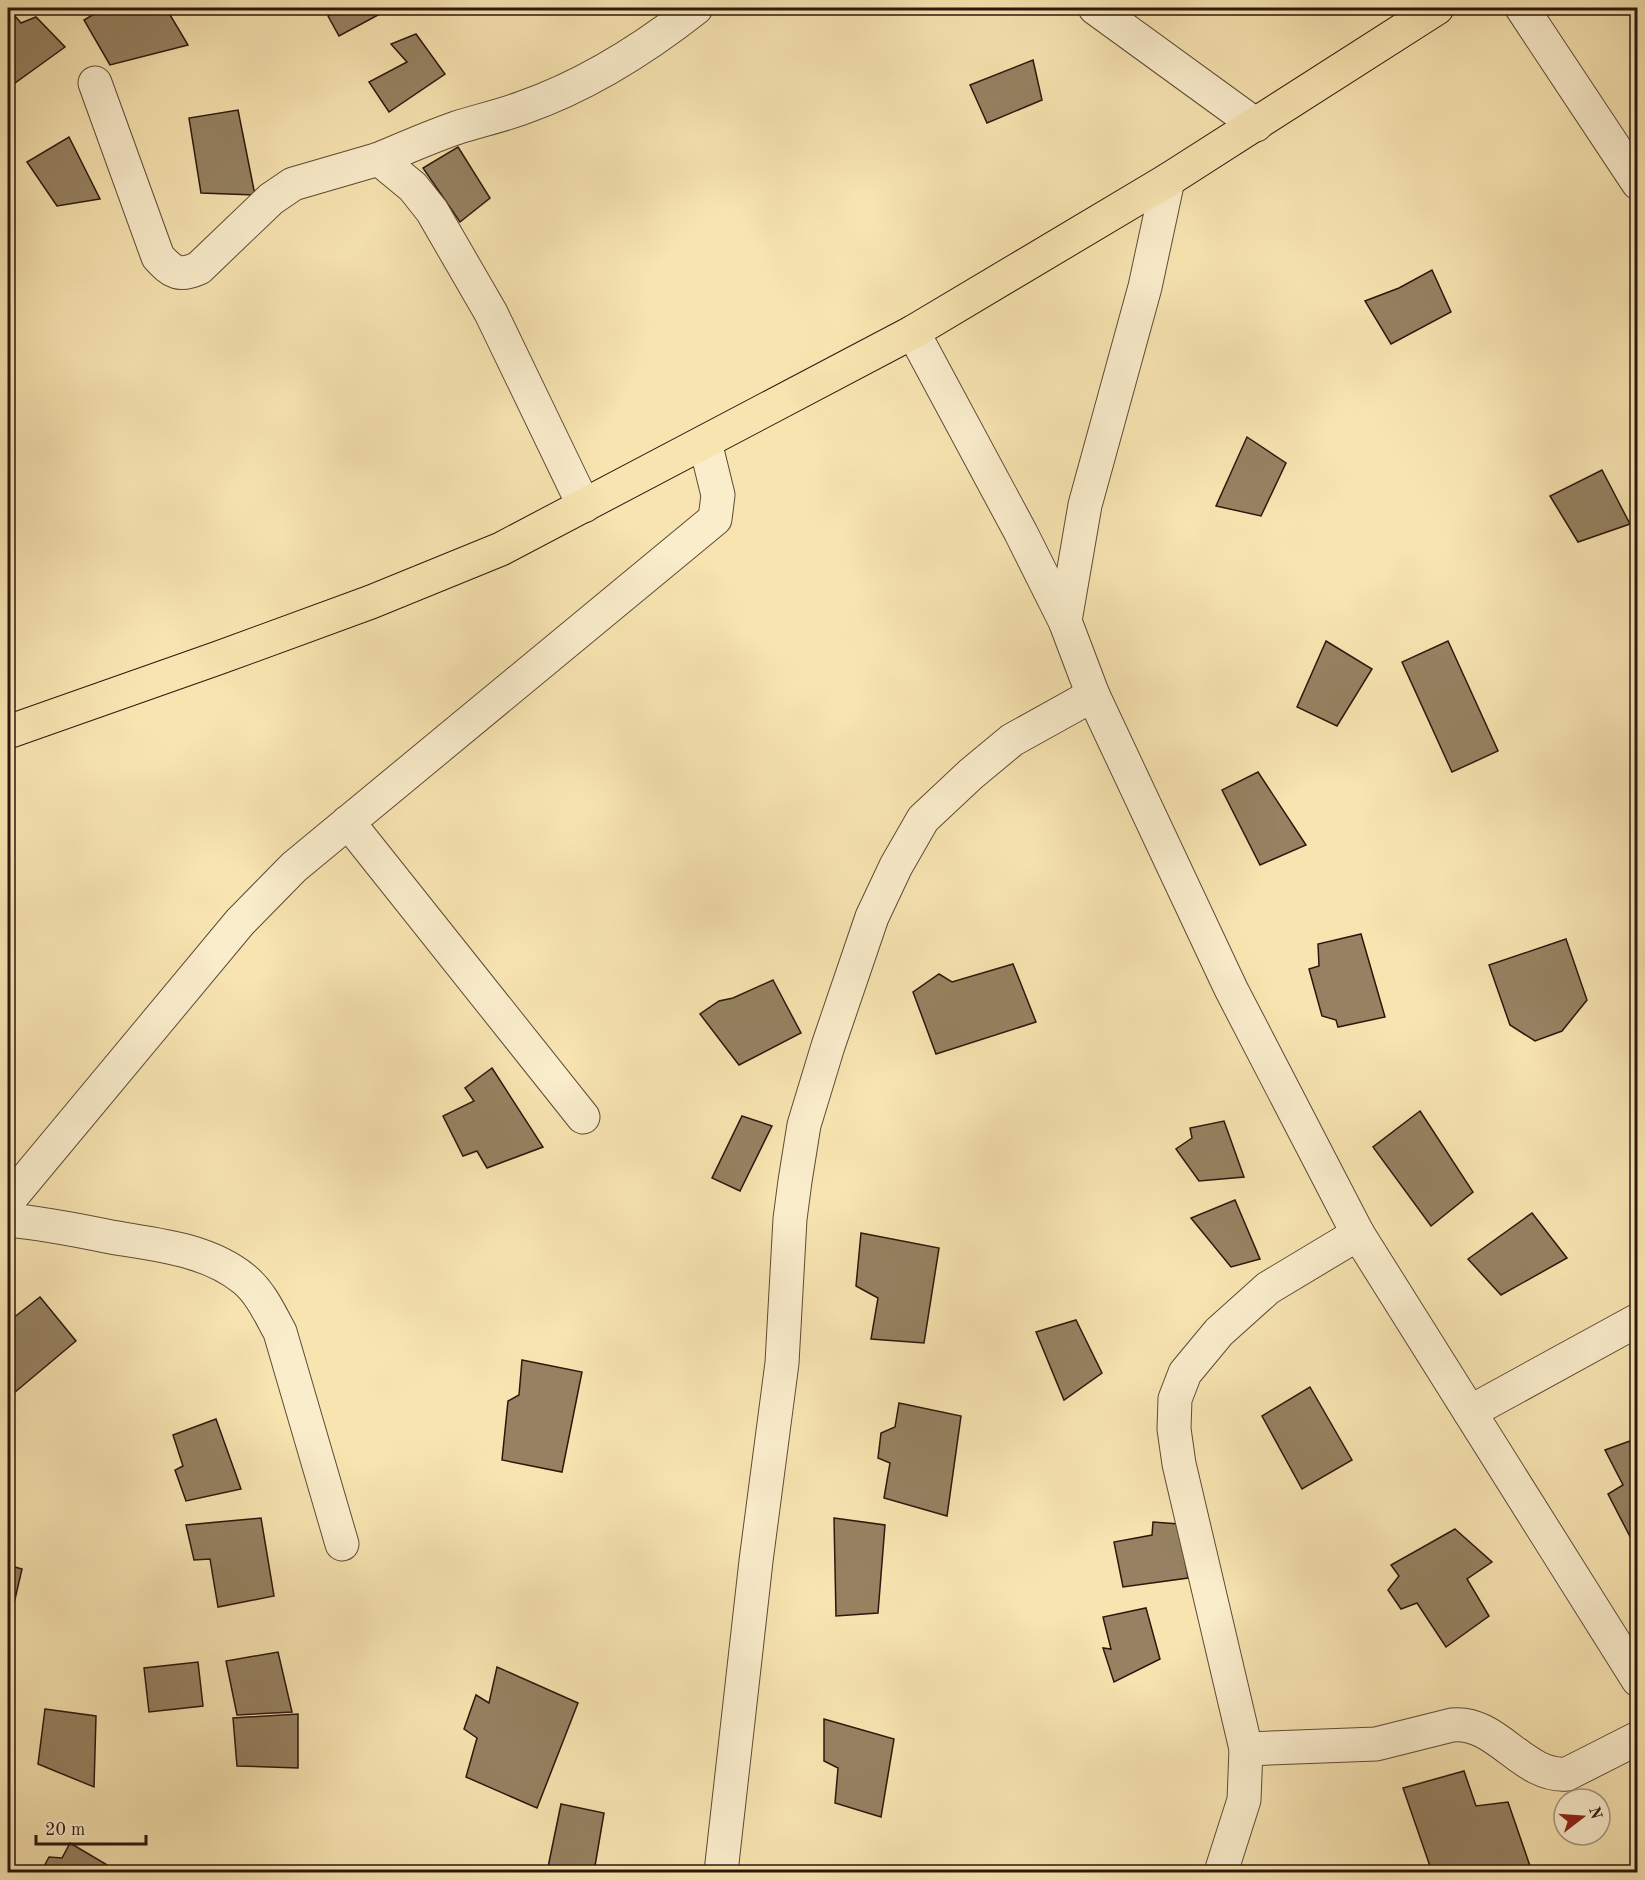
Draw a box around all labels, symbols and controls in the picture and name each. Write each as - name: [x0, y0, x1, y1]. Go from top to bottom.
- north arrow: [1552, 1787, 1612, 1847]
- text: N: [1585, 1805, 1604, 1822]
- scale bar: [36, 1808, 146, 1846]
- text: 20 m: [45, 1821, 85, 1839]

